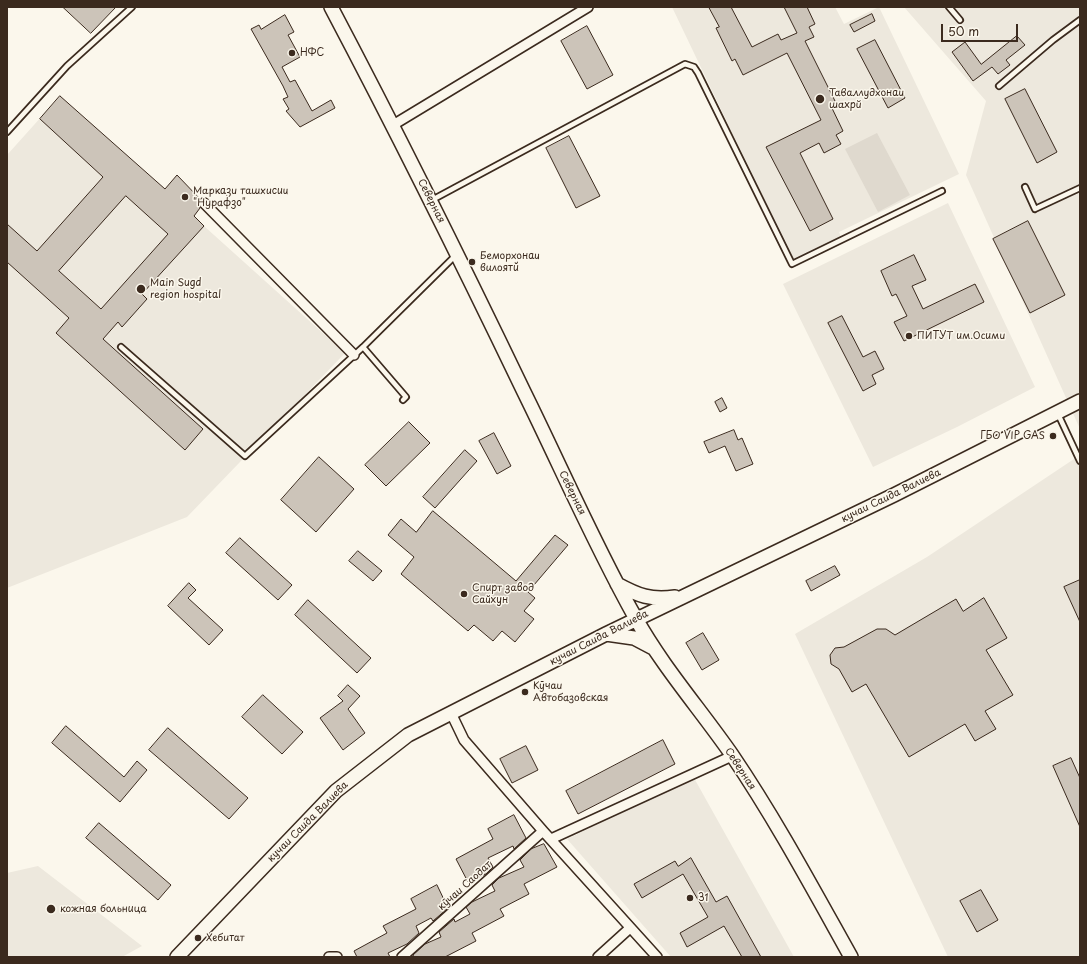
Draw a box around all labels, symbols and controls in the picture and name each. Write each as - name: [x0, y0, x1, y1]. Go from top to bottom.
- scale bar: [943, 16, 1020, 42]
- text: 50 m: [948, 22, 979, 40]
- place label: НФС: [300, 47, 324, 59]
- marker: НФС: [287, 48, 297, 58]
- place label: Таваллудхонаи шахрй: [829, 87, 904, 110]
- marker: Таваллудхонаи шахрй: [814, 93, 826, 105]
- street label: Северная: [415, 177, 447, 225]
- place label: Маркази ташхисии "Нурафзо": [193, 185, 288, 208]
- marker: Маркази ташхисии "Нурафзо": [180, 192, 190, 202]
- place label: Беморхонаи вилоятй: [480, 250, 540, 274]
- marker: Беморхонаи вилоятй: [467, 257, 477, 267]
- place label: Main Sugd region hospital: [150, 277, 221, 300]
- marker: Main Sugd region hospital: [135, 283, 147, 295]
- place label: ПИТУТ им.Осими: [917, 330, 1005, 342]
- marker: ПИТУТ им.Осими: [904, 331, 914, 341]
- place label: ГБО VIP GAS: [980, 430, 1045, 442]
- marker: ГБО VIP GAS: [1048, 431, 1058, 441]
- street label: кучаи Саида Валиева: [839, 467, 943, 525]
- street label: Северная: [556, 469, 588, 517]
- place label: Спирт завод Сайхун: [472, 582, 534, 606]
- marker: Спирт завод Сайхун: [459, 589, 469, 599]
- street label: кучаи Саида Валиева: [548, 608, 650, 668]
- place label: Кӯчаи Автобазовская: [533, 680, 608, 704]
- marker: Кӯчаи Автобазовская: [520, 687, 530, 697]
- street label: Северная: [722, 746, 758, 792]
- street label: кучаи Саида Валиева: [265, 779, 351, 865]
- street label: кӯчаи Саодат: [436, 859, 494, 913]
- place label: 31: [698, 892, 708, 904]
- marker: 31: [685, 893, 695, 903]
- marker: кожная больница: [45, 903, 57, 915]
- place label: кожная больница: [60, 903, 147, 915]
- place label: Хебитат: [206, 932, 244, 944]
- marker: Хебитат: [193, 933, 203, 943]

